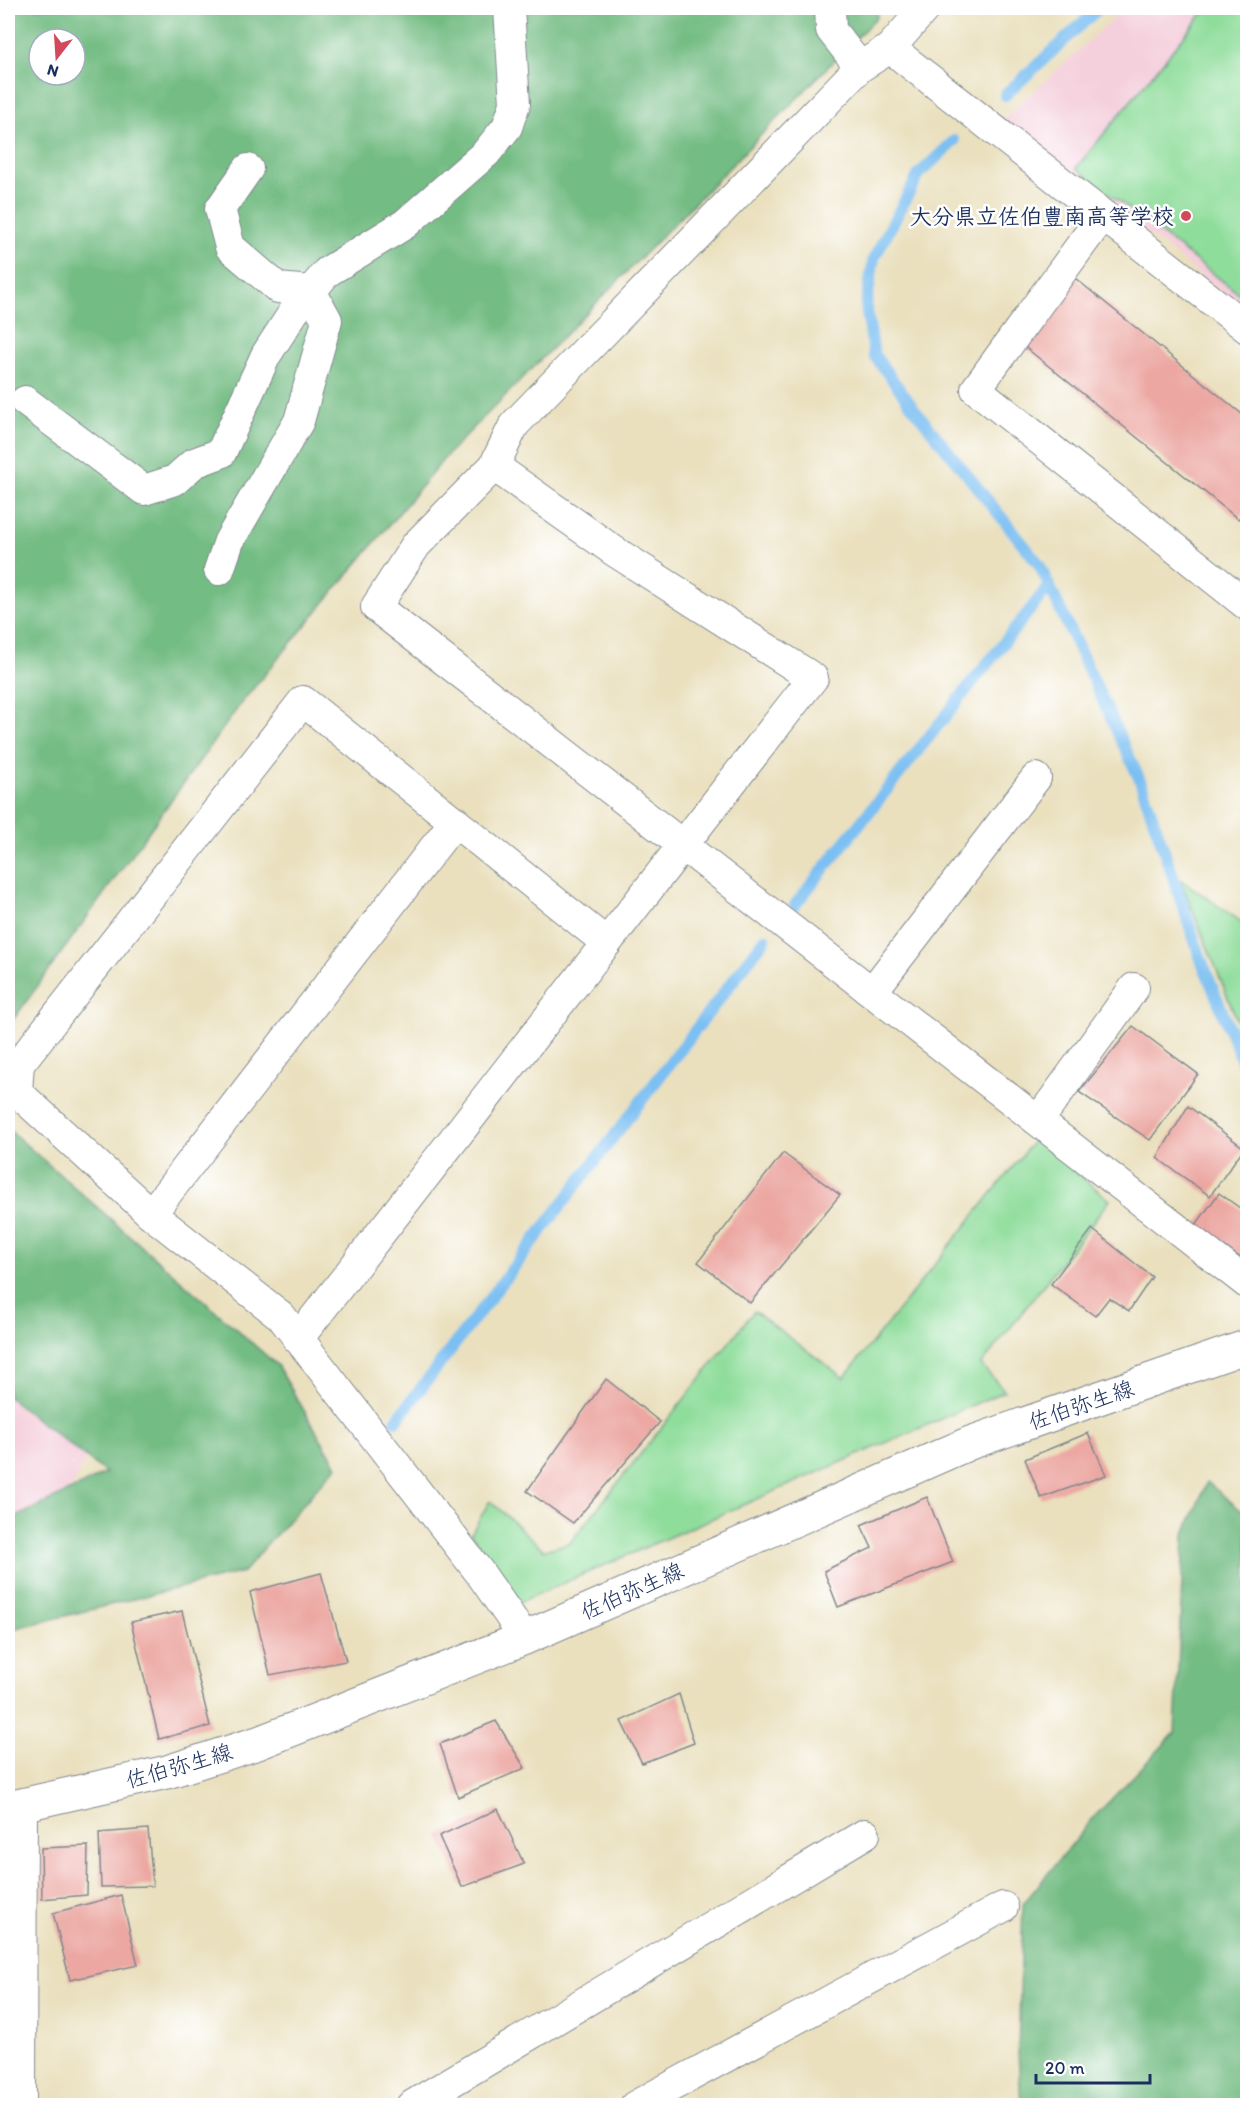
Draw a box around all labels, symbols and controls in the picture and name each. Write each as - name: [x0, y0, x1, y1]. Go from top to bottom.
- north arrow: [27, 27, 87, 87]
- text: N: [45, 60, 61, 82]
- place label: 大分県立佐伯豊南高等学校: [910, 203, 1174, 230]
- marker: 大分県立佐伯豊南高等学校: [1179, 209, 1193, 223]
- street label: 佐伯弥生線: [1025, 1374, 1137, 1436]
- street label: 佐伯弥生線: [576, 1556, 688, 1626]
- street label: 佐伯弥生線: [122, 1738, 236, 1794]
- scale bar: [1036, 2047, 1150, 2085]
- text: 20 m: [1045, 2057, 1085, 2079]

